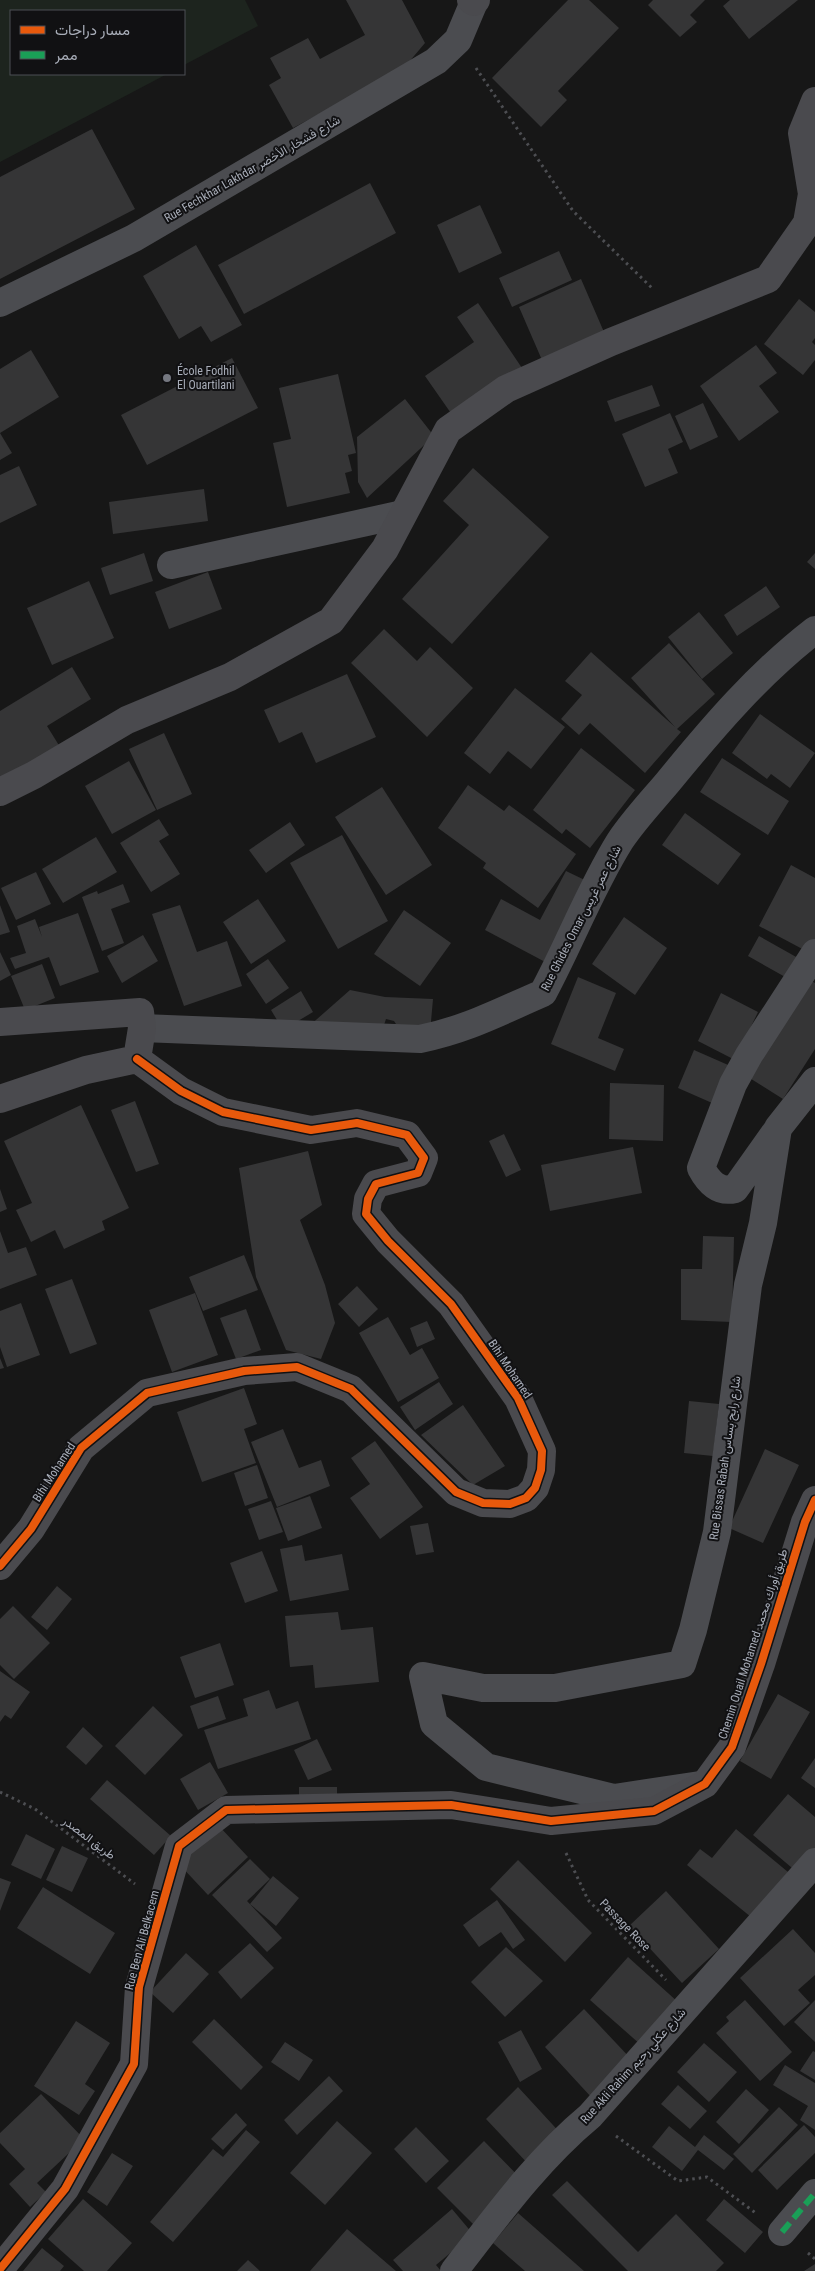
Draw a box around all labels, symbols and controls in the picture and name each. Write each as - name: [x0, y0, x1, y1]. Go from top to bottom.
- legend: [10, 10, 185, 75]
- text: مسار دراجات: [55, 21, 130, 39]
- text: ممر: [54, 46, 77, 64]
- street label: Rue Fechkhar Lakhdar شارع فشخار الأخضر: [162, 113, 343, 227]
- place label: École Fodhil El Ouartilani: [177, 363, 235, 392]
- marker: École Fodhil El Ouartilani: [161, 372, 173, 384]
- street label: Rue Ghides Omar شارع عمر غريس: [538, 843, 626, 994]
- street label: Bihi Mohamed: [485, 1337, 535, 1401]
- street label: Rue Bissas Rabah شارع رابح بساس: [707, 1375, 745, 1541]
- street label: Bihi Mohamed: [30, 1440, 78, 1504]
- street label: Chemin Ouail Mohamed طريق أوراك محمد: [716, 1547, 791, 1741]
- street label: طريق المصدر: [59, 1813, 118, 1863]
- street label: Rue Ben Ali Belkacem: [122, 1889, 162, 1991]
- street label: Passage Rose: [597, 1896, 653, 1954]
- street label: Rue Akli Rahim شارع عكلي رحيم: [577, 2005, 691, 2129]

